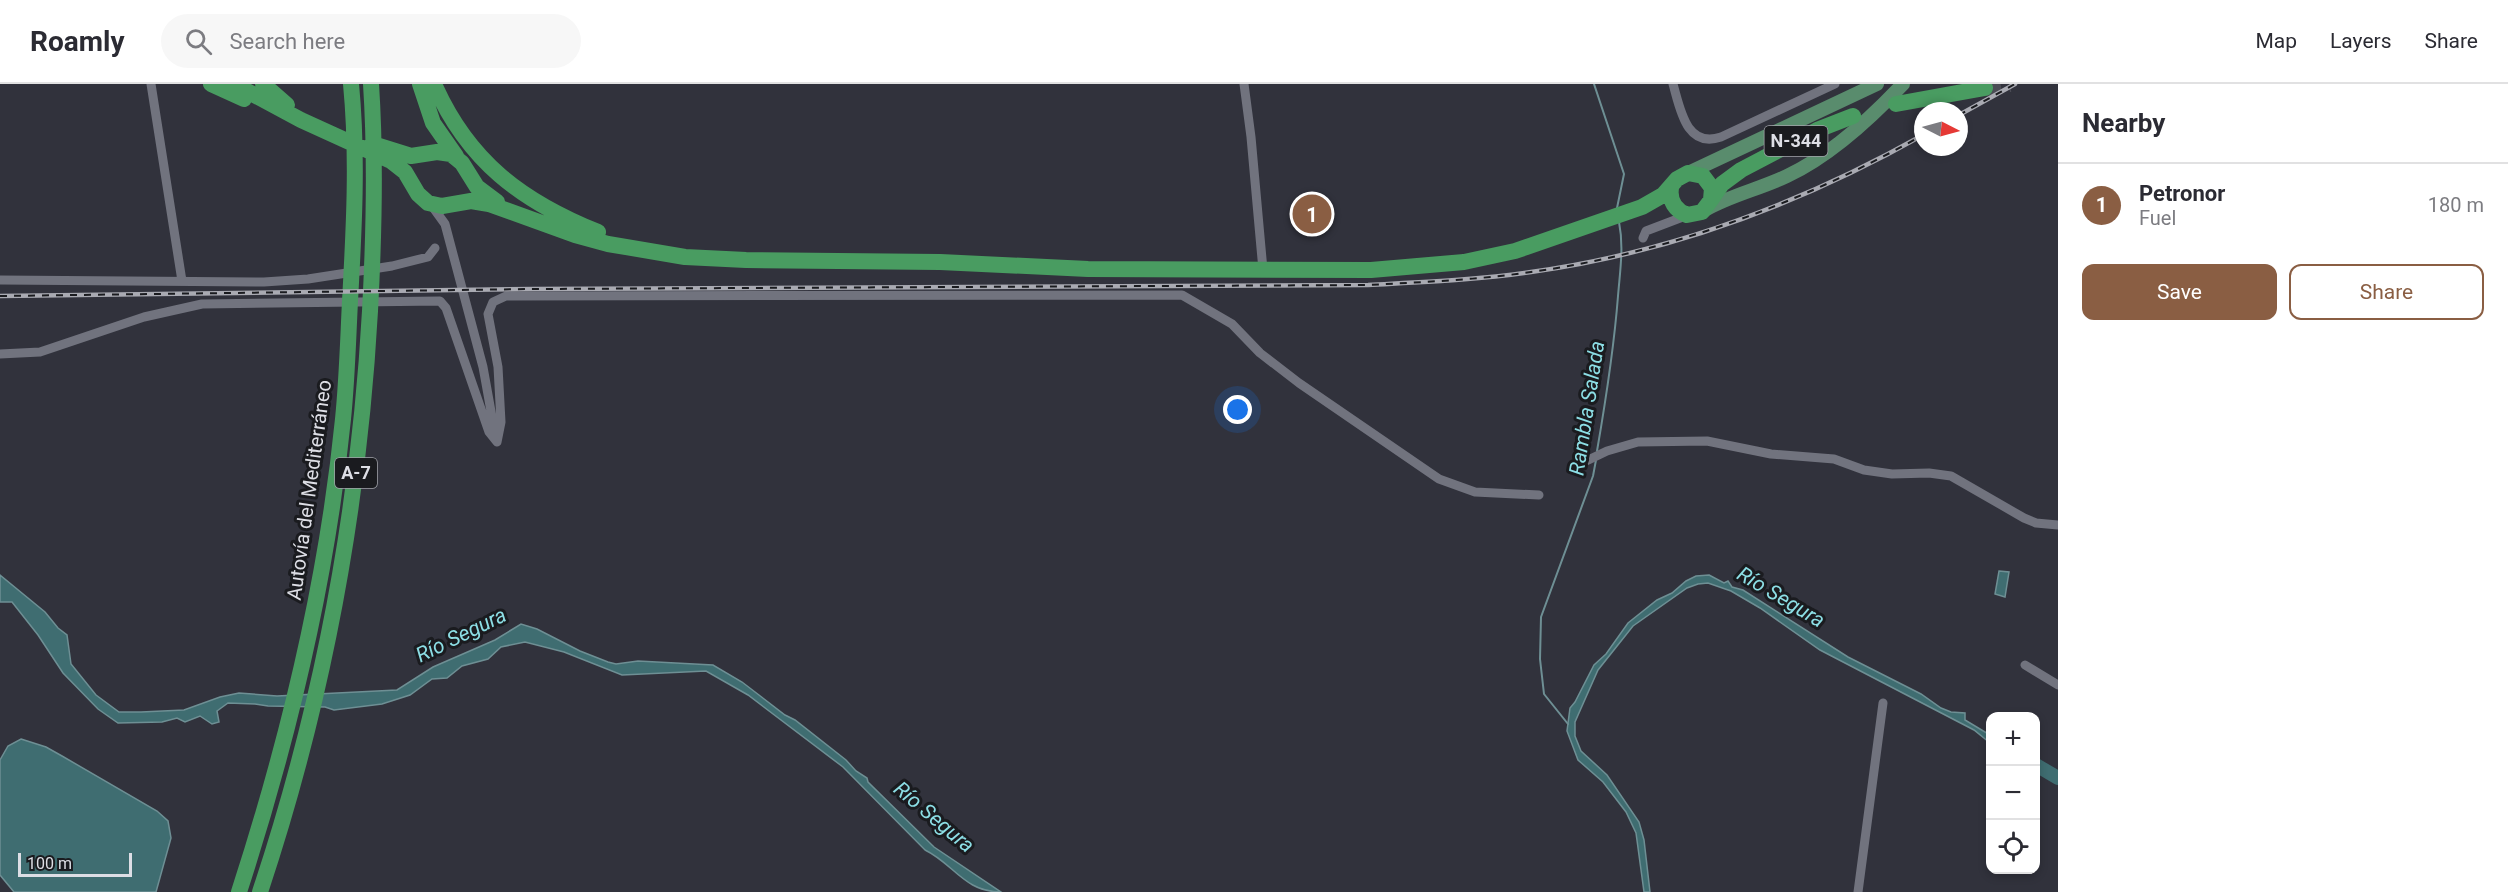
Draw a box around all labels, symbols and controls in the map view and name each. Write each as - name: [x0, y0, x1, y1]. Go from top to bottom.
- search box: [161, 14, 581, 68]
- text: Roamly: [30, 25, 125, 58]
- icon: search: [182, 25, 215, 58]
- text: Search here: [230, 29, 345, 54]
- text: Map: [2255, 29, 2297, 53]
- text: Layers: [2330, 29, 2391, 53]
- text: Share: [2424, 29, 2478, 53]
- north arrow: [1914, 102, 1968, 156]
- text: Nearby: [2082, 108, 2165, 138]
- road number: N-344: [1764, 126, 1828, 156]
- text: Petronor: [2139, 181, 2225, 206]
- pin: 1: [1292, 192, 1332, 236]
- text: 1: [2096, 193, 2107, 217]
- text: 180 m: [2428, 193, 2484, 217]
- text: Fuel: [2139, 206, 2176, 230]
- button: Save: [2082, 264, 2277, 320]
- button: Share: [2289, 264, 2484, 320]
- water label: Rambla Salada: [1565, 339, 1609, 477]
- street label: Autovía del Mediterráneo: [282, 378, 336, 602]
- your location: [1223, 395, 1252, 424]
- road number: A-7: [335, 458, 377, 488]
- water label: Río Segura: [1733, 562, 1829, 632]
- water label: Río Segura: [412, 603, 510, 667]
- map controls: [1986, 712, 2040, 874]
- button: +: [1986, 712, 2040, 766]
- button: −: [1986, 766, 2040, 820]
- water label: Río Segura: [889, 776, 979, 858]
- button: locate: [1986, 820, 2040, 874]
- scale bar: [18, 850, 132, 878]
- text: 100 m: [27, 854, 72, 873]

